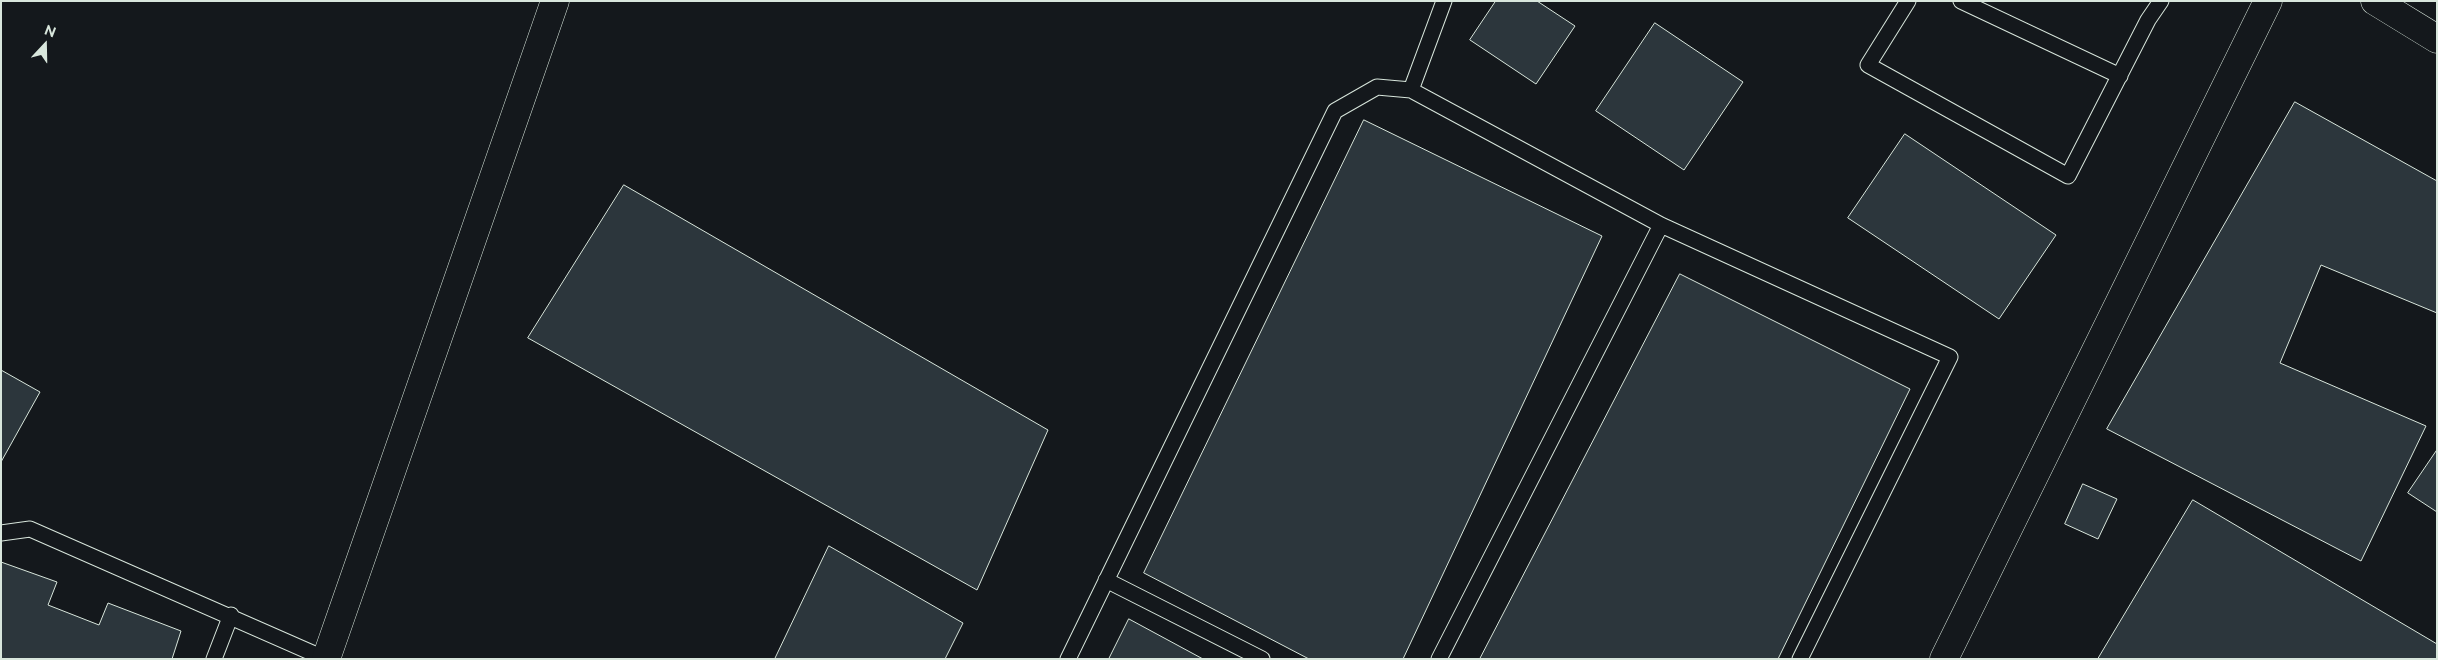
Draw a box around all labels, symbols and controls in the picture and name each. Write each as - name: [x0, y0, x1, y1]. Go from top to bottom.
- north arrow: [20, 20, 70, 70]
- text: N: [43, 22, 58, 40]

